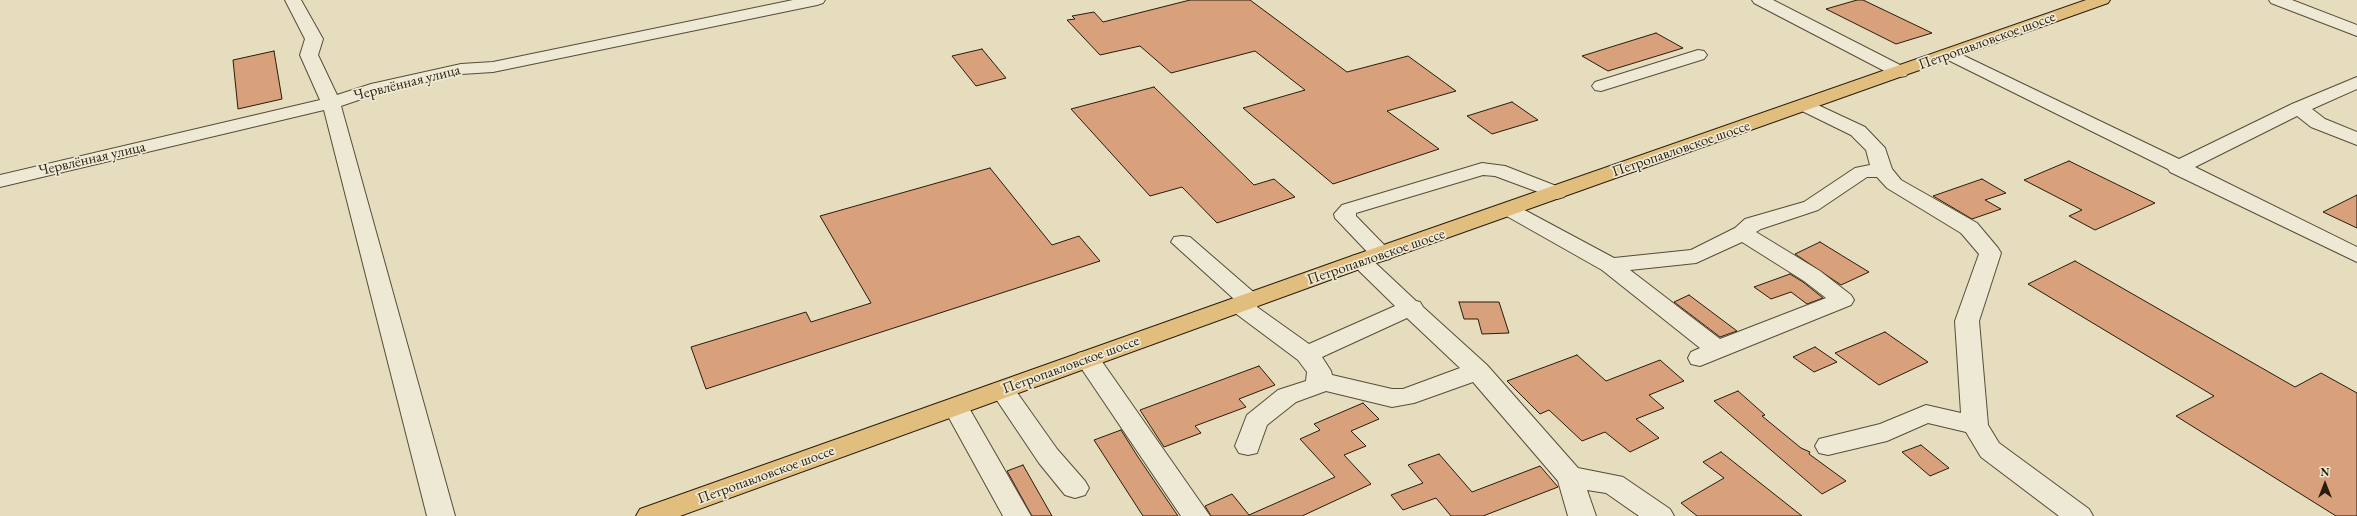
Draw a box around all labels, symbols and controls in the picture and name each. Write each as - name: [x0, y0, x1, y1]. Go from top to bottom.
- street label: Петропавловское шоссе: [1916, 8, 2058, 74]
- street label: Червлённая улица: [352, 61, 462, 105]
- street label: Петропавловское шоссе: [1610, 117, 1752, 181]
- street label: Червлённая улица: [37, 138, 147, 180]
- street label: Петропавловское шоссе: [1305, 225, 1447, 289]
- street label: Петропавловское шоссе: [1000, 332, 1142, 398]
- street label: Петропавловское шоссе: [695, 442, 837, 508]
- north arrow: [2305, 464, 2345, 504]
- text: N: [2321, 465, 2329, 479]

